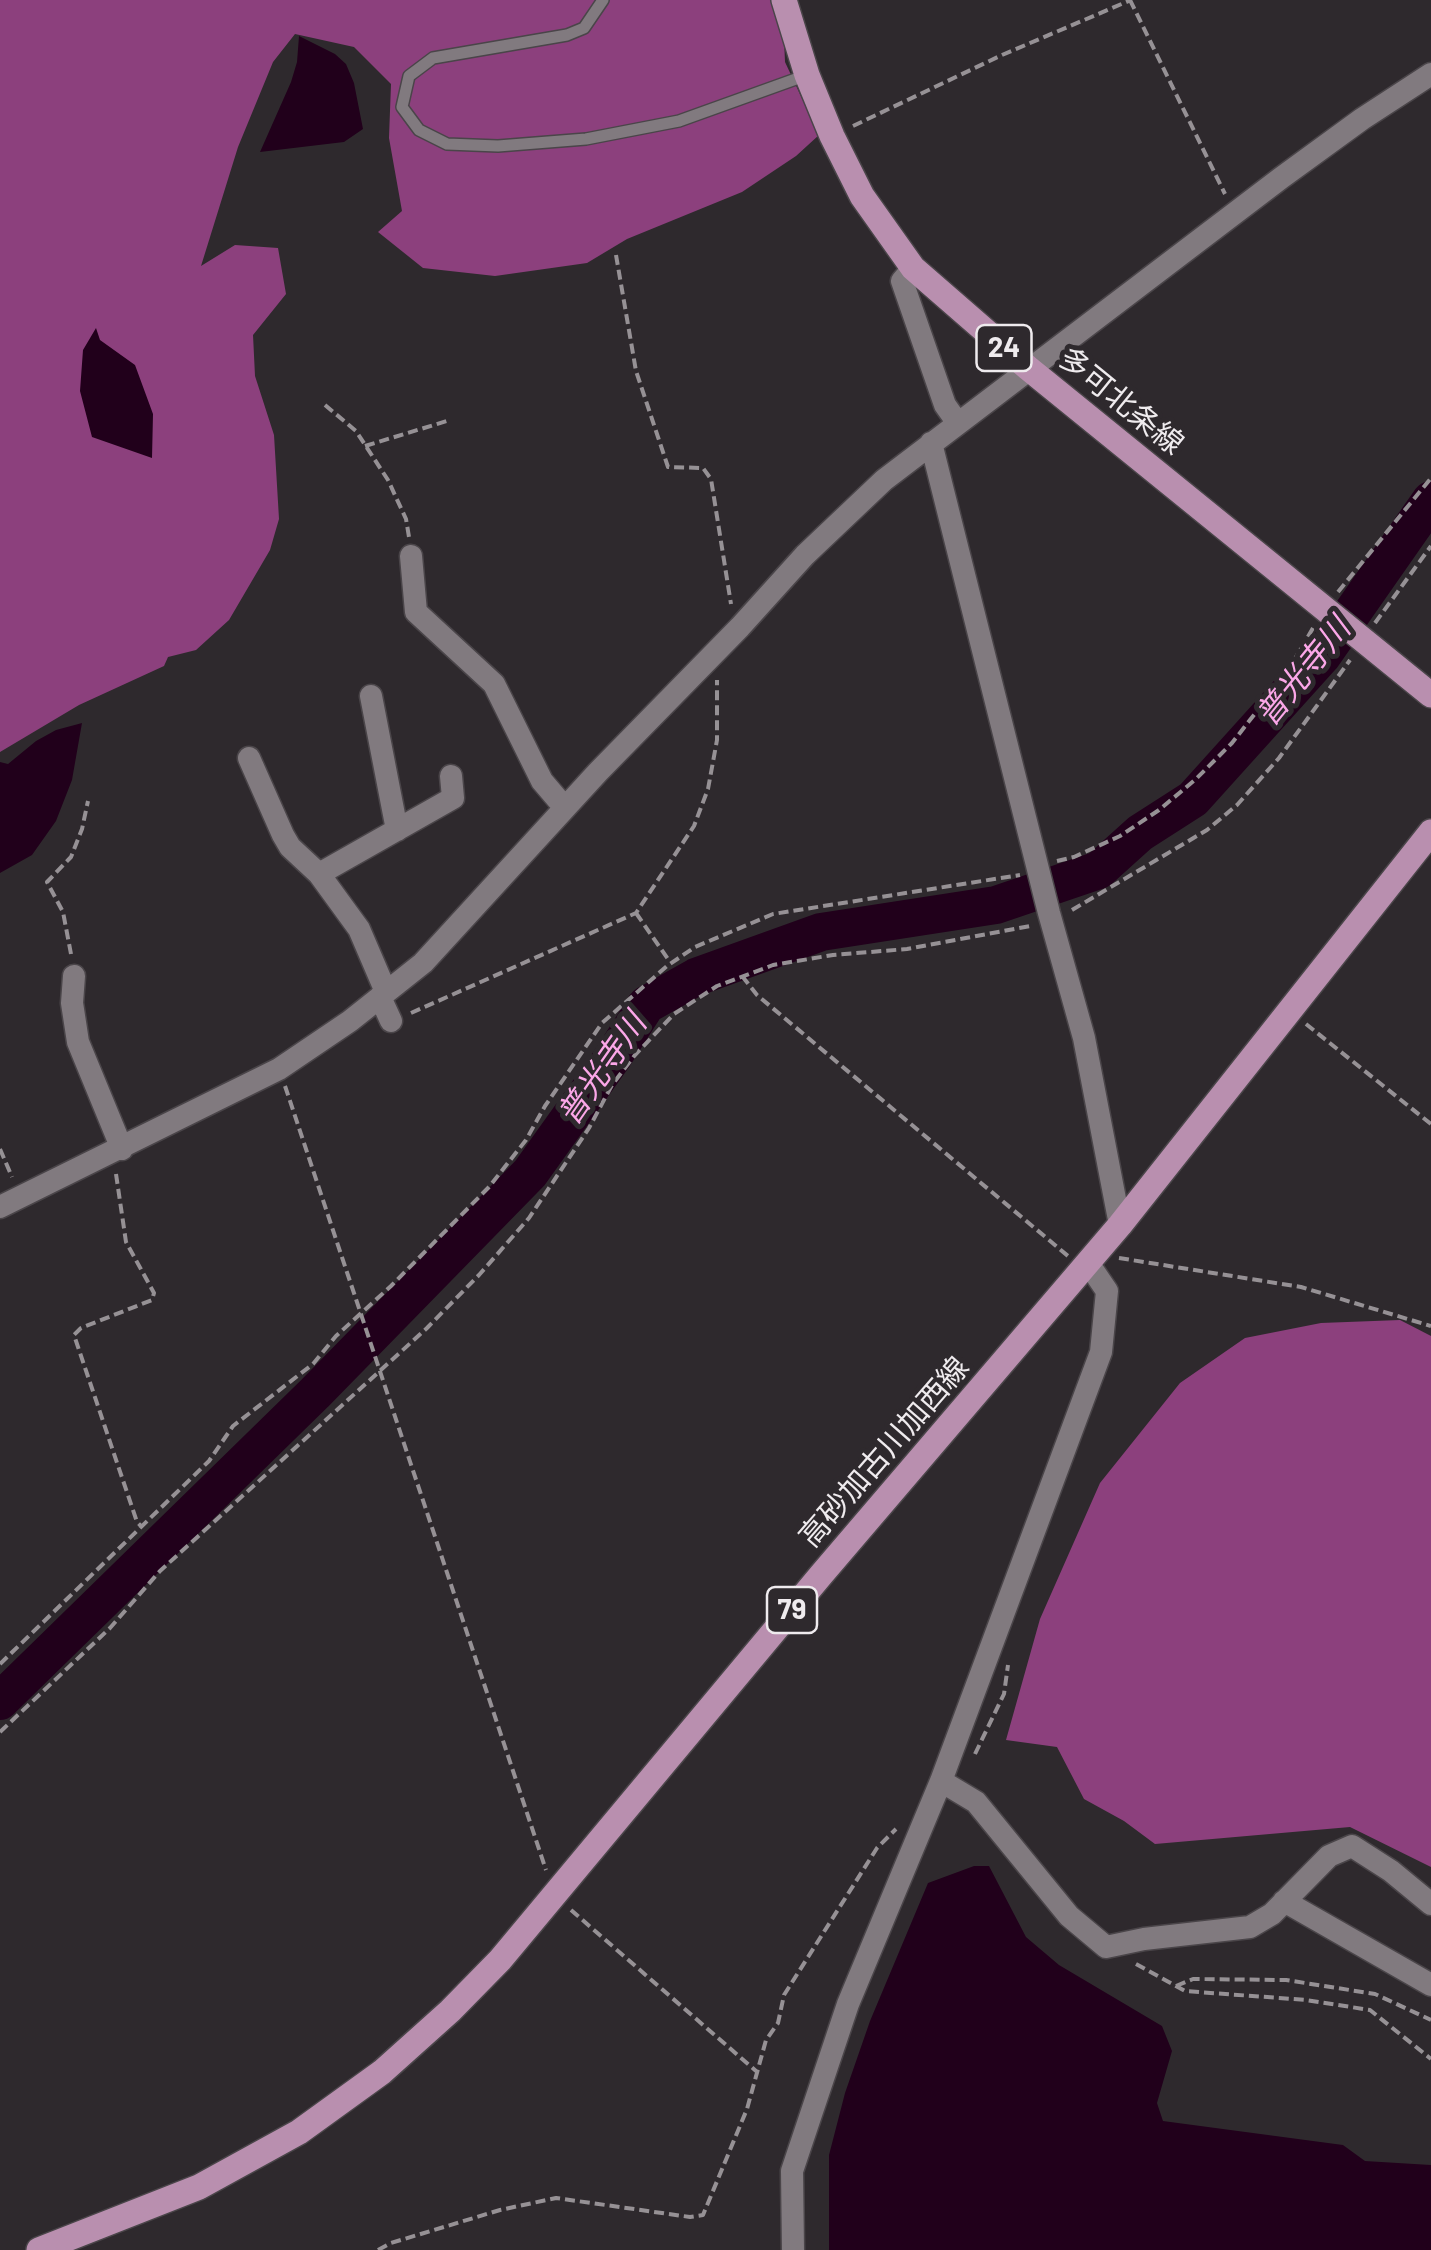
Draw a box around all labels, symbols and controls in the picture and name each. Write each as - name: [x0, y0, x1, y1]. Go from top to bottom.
- road number: 24: [976, 325, 1032, 371]
- street label: 多可北条線: [1051, 340, 1191, 462]
- water label: 普光寺川: [1248, 610, 1358, 734]
- water label: 普光寺川: [550, 1006, 654, 1132]
- street label: 高砂加古川加西線: [792, 1350, 976, 1554]
- road number: 79: [767, 1587, 817, 1633]

